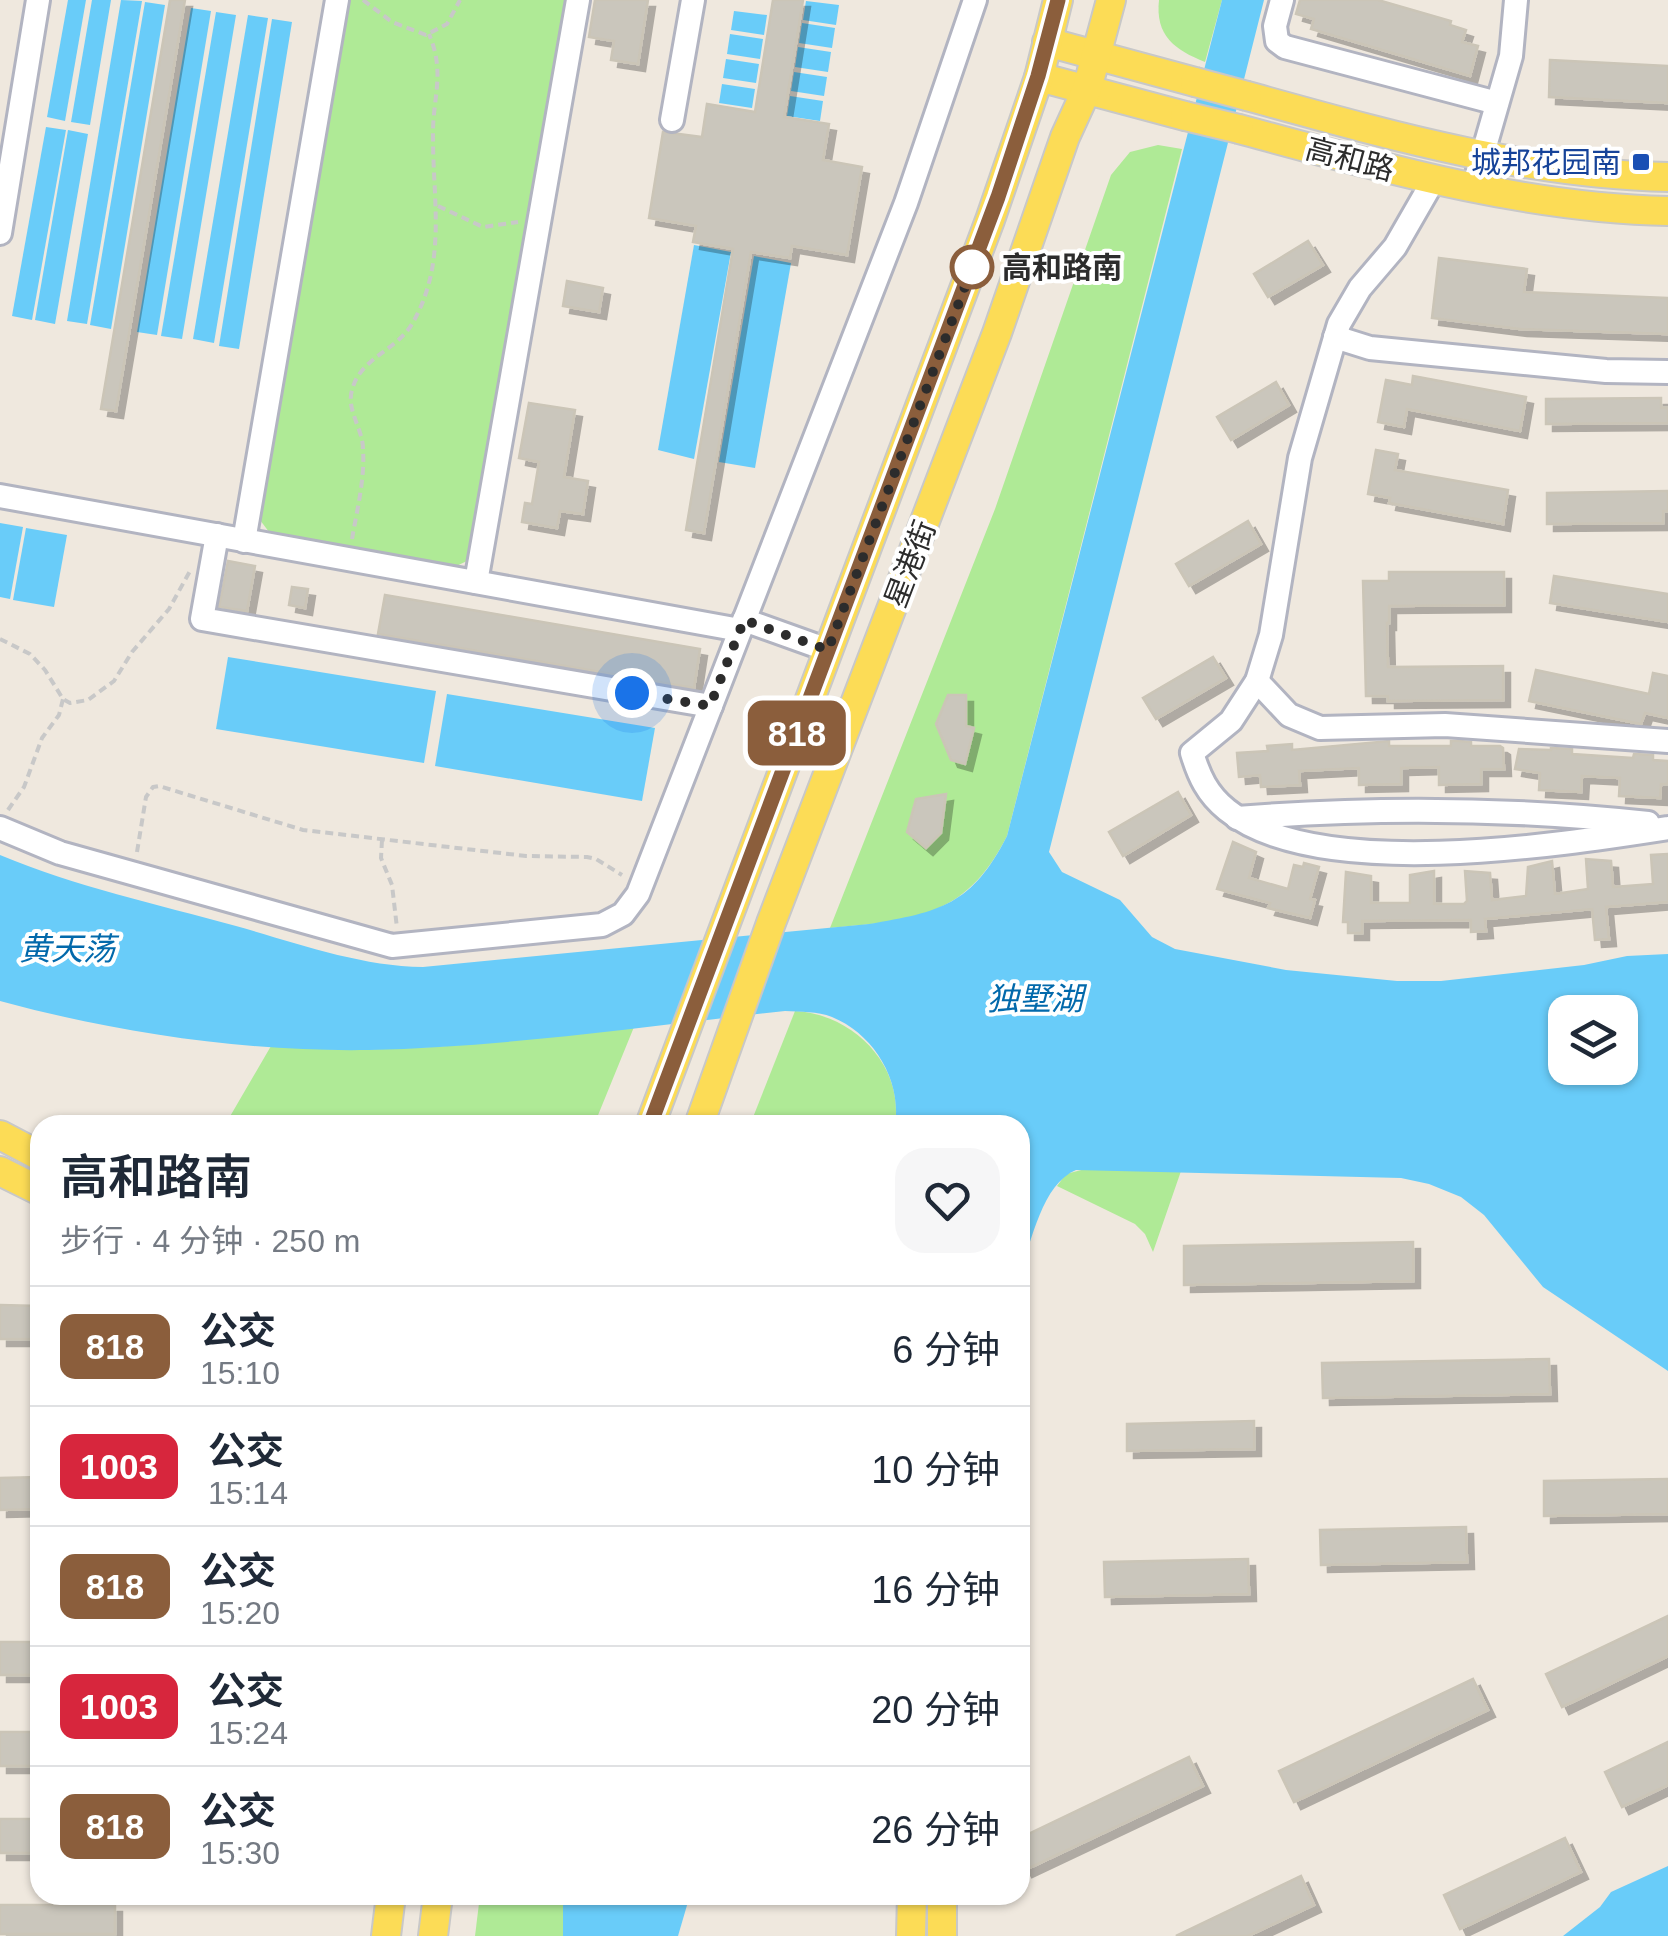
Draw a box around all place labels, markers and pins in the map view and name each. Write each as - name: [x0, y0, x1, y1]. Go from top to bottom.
- place label: 城邦花园南: [1471, 146, 1621, 179]
- marker: 城邦花园南: [1630, 151, 1652, 173]
- marker: 高和路南: [951, 246, 993, 288]
- place label: 高和路南: [1002, 251, 1122, 284]

